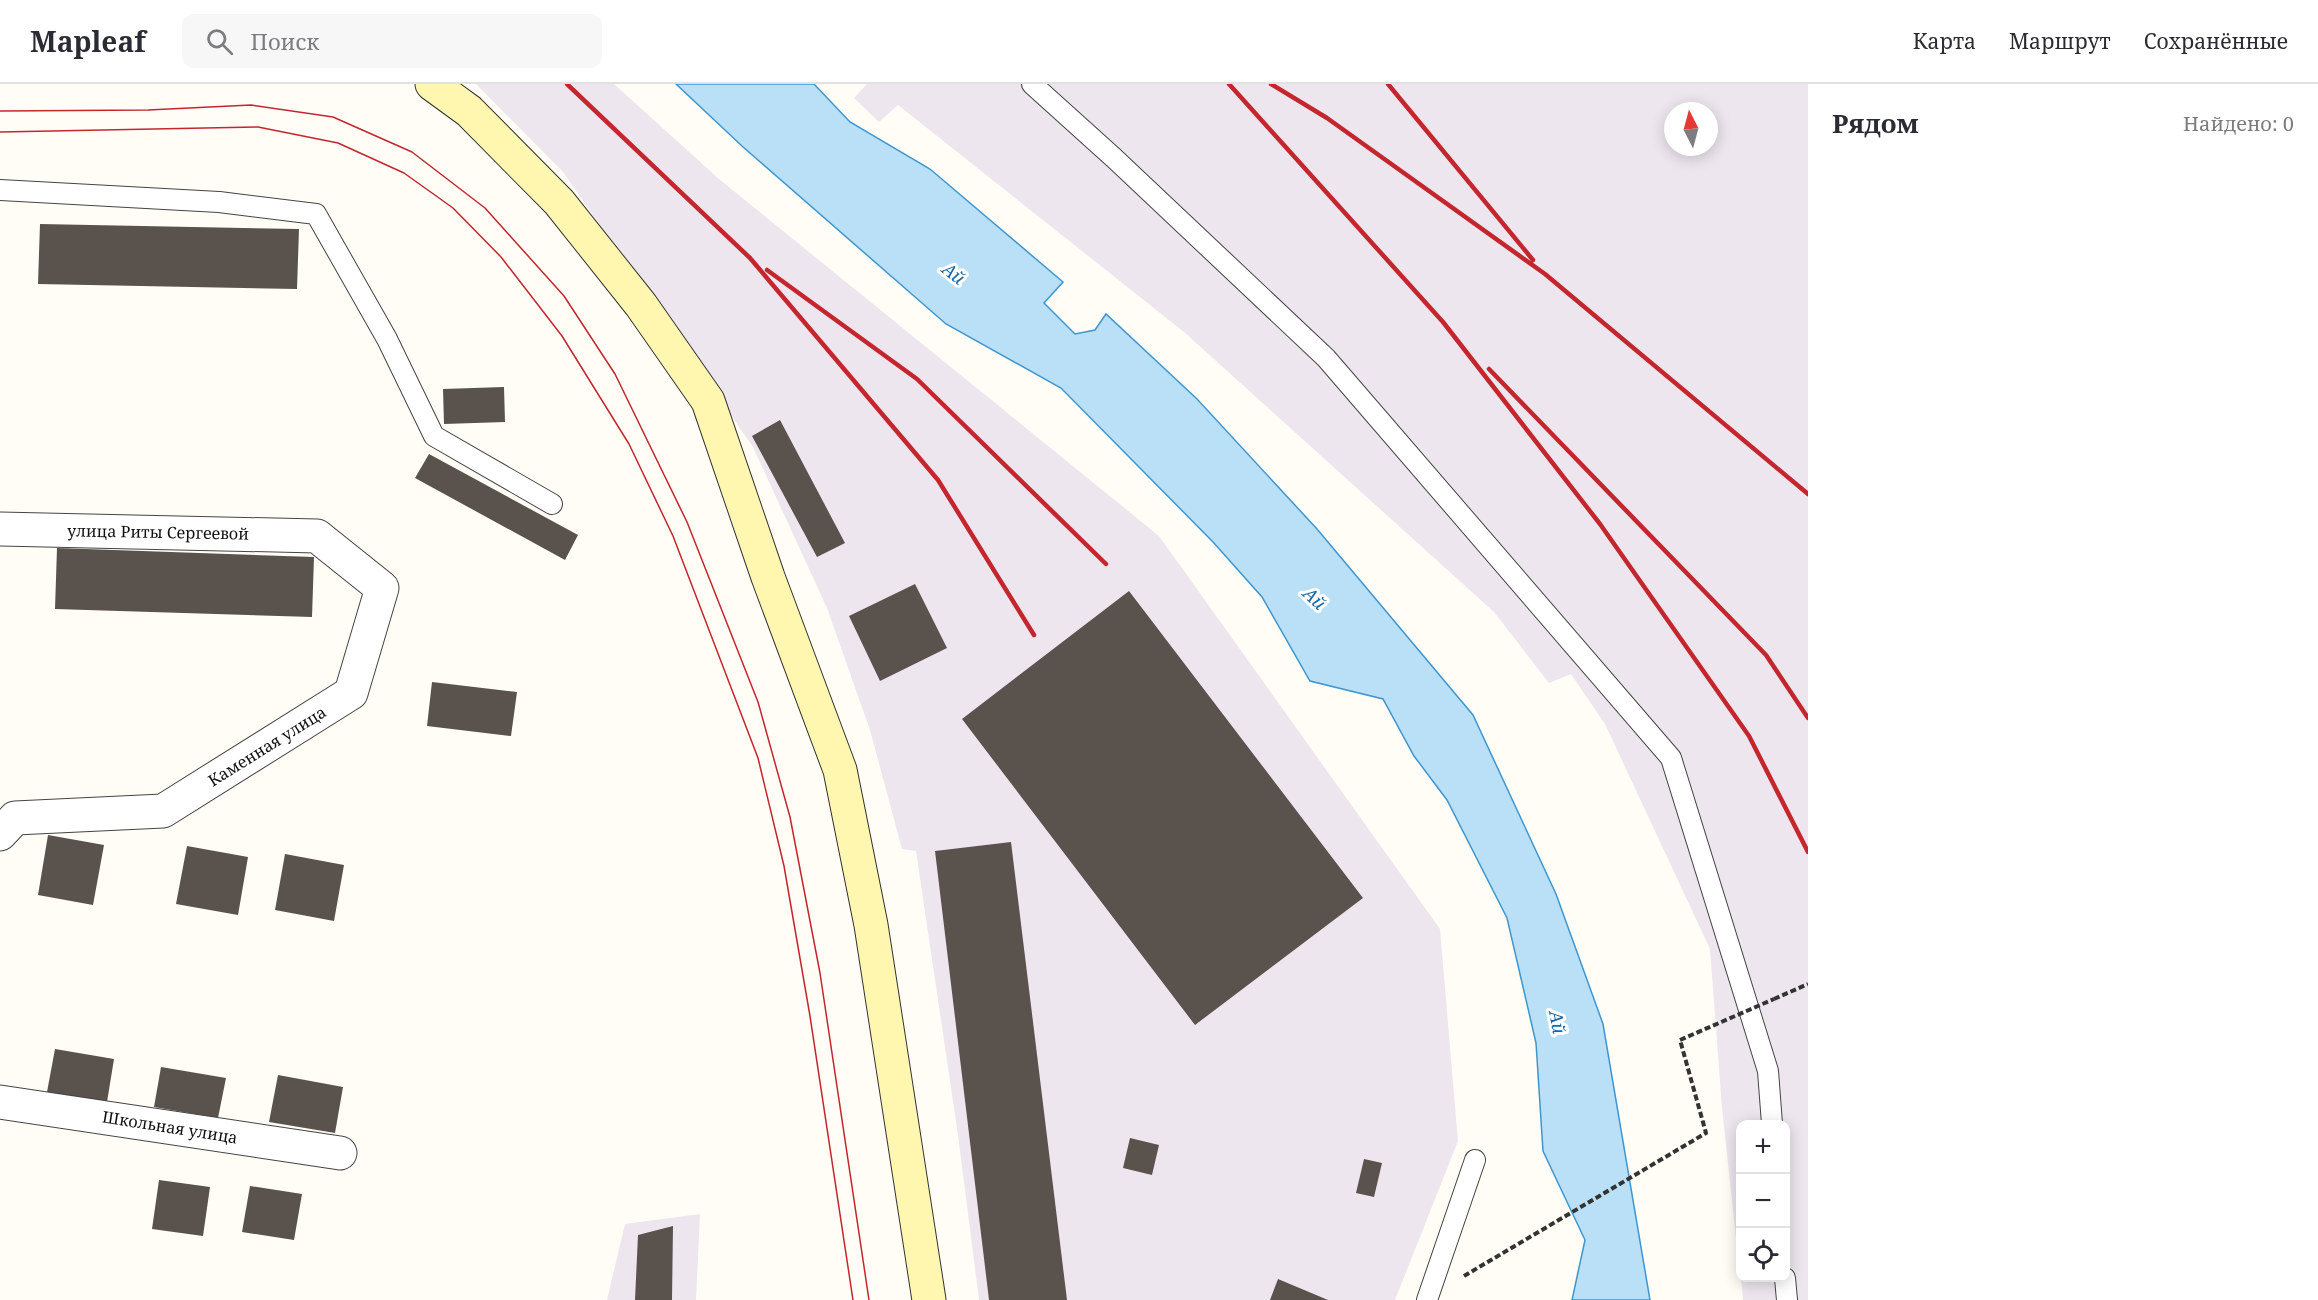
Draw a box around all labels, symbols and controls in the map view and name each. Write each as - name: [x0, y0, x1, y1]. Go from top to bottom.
- search box: [182, 14, 602, 68]
- text: Mapleaf: [30, 22, 146, 60]
- icon: search: [203, 25, 236, 58]
- text: Поиск: [251, 26, 319, 56]
- text: Карта: [1913, 27, 1976, 55]
- text: Маршрут: [2009, 27, 2111, 55]
- text: Сохранённые: [2144, 27, 2288, 55]
- north arrow: [1664, 102, 1718, 156]
- text: Рядом: [1832, 105, 1919, 141]
- text: Найдено: 0: [2183, 110, 2294, 137]
- water label: Ай: [936, 255, 971, 290]
- street label: улица Риты Сергеевой: [67, 519, 249, 545]
- water label: Ай: [1297, 580, 1332, 615]
- street label: Каменная улица: [204, 701, 330, 791]
- water label: Ай: [1544, 1006, 1572, 1036]
- street label: Школьная улица: [101, 1105, 239, 1149]
- map controls: [1736, 1120, 1790, 1282]
- button: +: [1736, 1120, 1790, 1174]
- button: −: [1736, 1174, 1790, 1228]
- button: locate: [1736, 1228, 1790, 1282]

